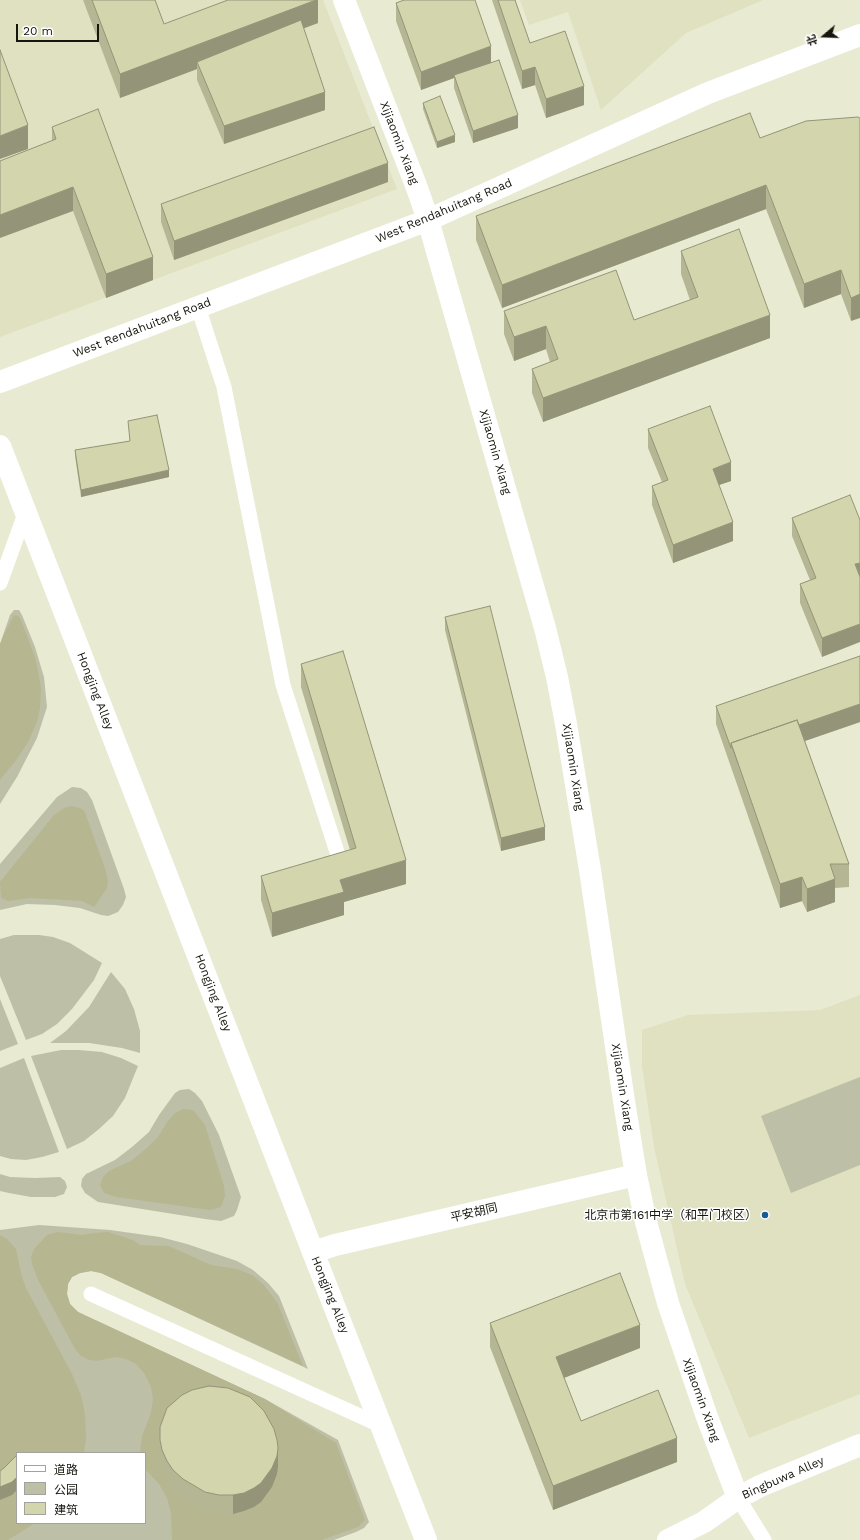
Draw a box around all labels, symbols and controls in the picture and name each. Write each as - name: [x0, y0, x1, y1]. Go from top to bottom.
- scale bar: [18, 16, 101, 42]
- north arrow: [804, 16, 844, 56]
- text: 20 m: [23, 24, 53, 38]
- text: 北: [804, 33, 820, 47]
- street label: Xijiaomin Xiang: [377, 99, 421, 187]
- street label: West Rendahuitang Road: [374, 176, 514, 246]
- street label: West Rendahuitang Road: [71, 295, 213, 361]
- street label: Xijiaomin Xiang: [476, 408, 514, 496]
- street label: Hongjing Alley: [74, 650, 116, 732]
- street label: Xijiaomin Xiang: [559, 722, 587, 812]
- street label: Hongjing Alley: [192, 952, 234, 1034]
- street label: Xijiaomin Xiang: [608, 1042, 636, 1132]
- street label: 平安胡同: [449, 1201, 499, 1225]
- place label: 北京市第161中学（和平门校区）: [584, 1208, 757, 1222]
- marker: 北京市第161中学（和平门校区）: [760, 1210, 770, 1220]
- street label: Hongjing Alley: [308, 1254, 352, 1336]
- street label: Xijiaomin Xiang: [679, 1356, 723, 1444]
- legend: [16, 1452, 146, 1524]
- street label: Bingbuwa Alley: [740, 1453, 826, 1503]
- text: 道路: [54, 1463, 78, 1477]
- text: 公园: [54, 1483, 78, 1497]
- text: 建筑: [54, 1503, 78, 1517]

